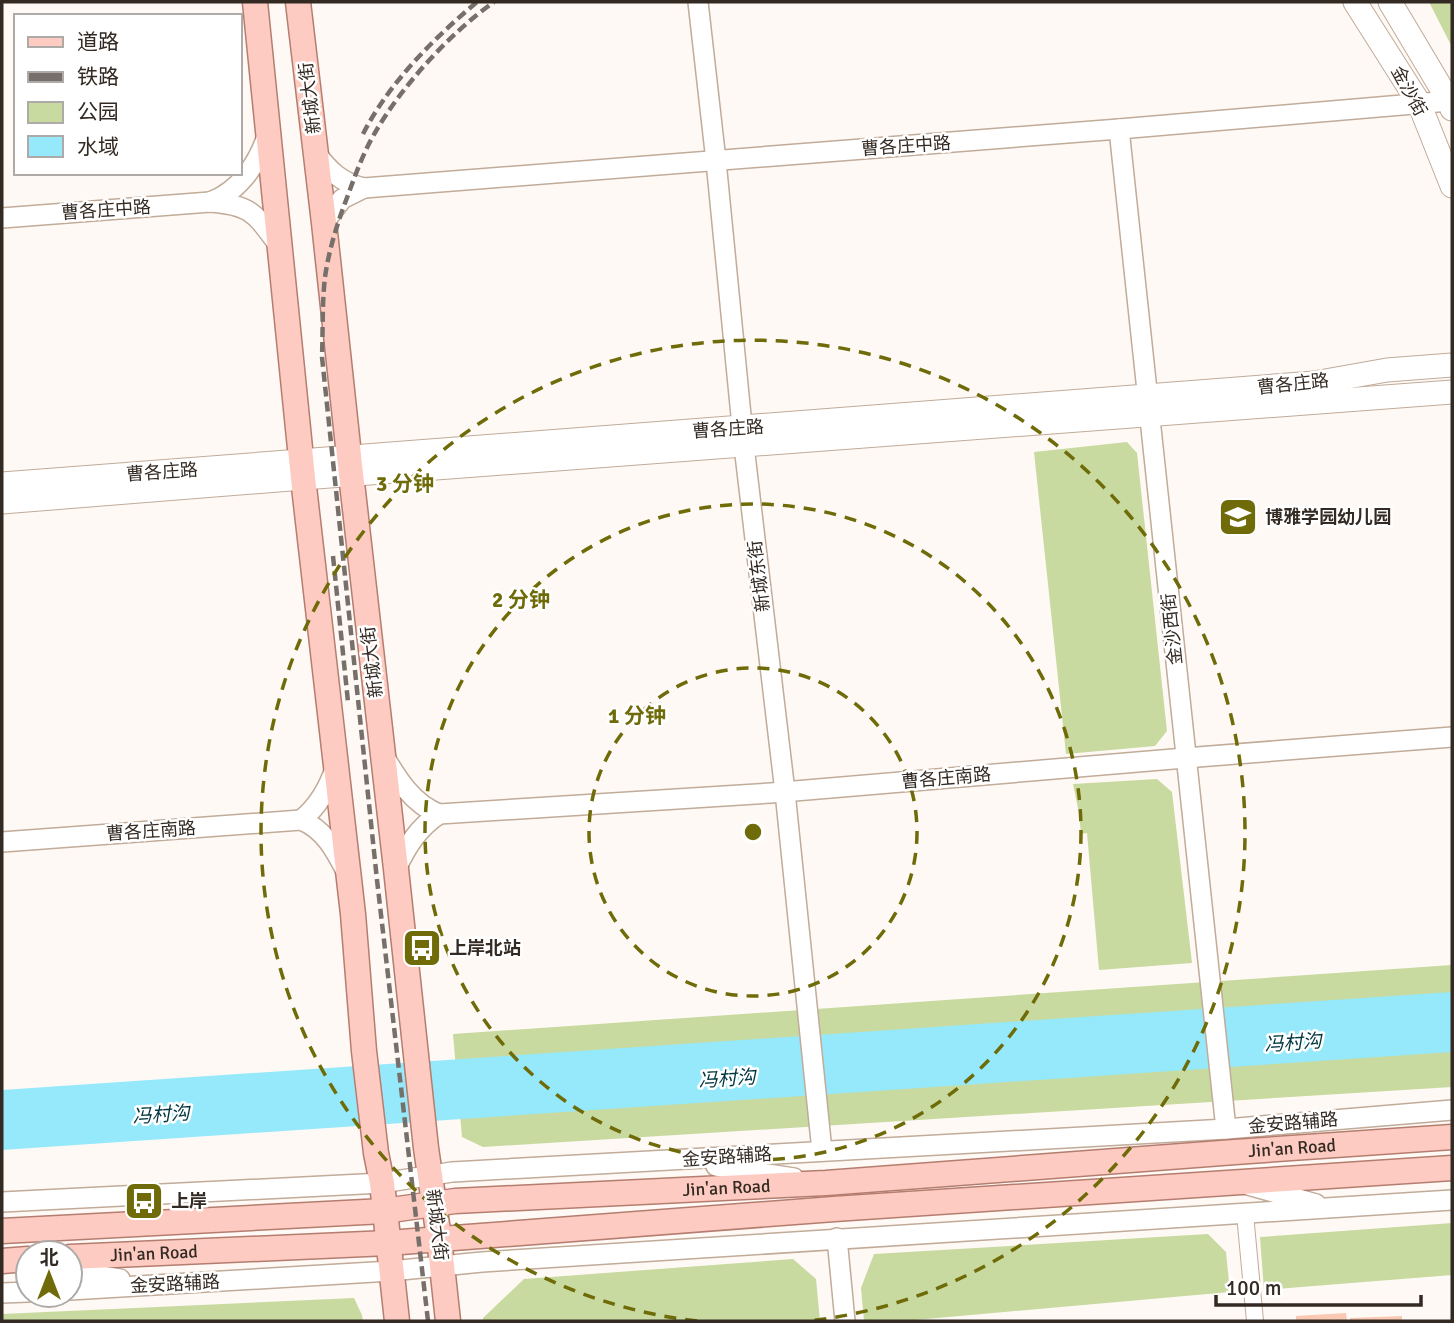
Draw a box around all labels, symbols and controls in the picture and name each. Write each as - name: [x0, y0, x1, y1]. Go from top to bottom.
- legend: [14, 14, 242, 175]
- text: 道路: [77, 29, 119, 55]
- street label: 新城大街: [295, 61, 325, 135]
- street label: 金沙街: [1386, 62, 1432, 120]
- text: 铁路: [77, 64, 119, 90]
- text: 公园: [77, 99, 119, 125]
- street label: 曹各庄中路: [860, 132, 952, 160]
- text: 水域: [77, 134, 119, 160]
- street label: 曹各庄中路: [60, 196, 152, 224]
- street label: 曹各庄路: [1256, 369, 1330, 399]
- street label: 曹各庄路: [691, 416, 765, 442]
- street label: 曹各庄路: [125, 459, 199, 485]
- text: 3 分钟: [376, 471, 434, 497]
- school or university icon: 博雅学园幼儿园: [1217, 496, 1259, 538]
- place label: 博雅学园幼儿园: [1265, 506, 1391, 528]
- street label: 新城东街: [744, 539, 774, 613]
- text: 2 分钟: [492, 587, 550, 613]
- street label: 金沙西街: [1157, 592, 1187, 666]
- street label: 新城大街: [357, 625, 387, 699]
- text: 1 分钟: [608, 703, 666, 729]
- street label: 曹各庄南路: [900, 763, 992, 793]
- street label: 曹各庄南路: [105, 817, 197, 845]
- centre of rings: [741, 820, 765, 844]
- bus stop icon: 上岸北站: [401, 927, 443, 969]
- place label: 上岸北站: [449, 937, 521, 959]
- water label: 冯村沟: [1264, 1029, 1324, 1057]
- water label: 冯村沟: [698, 1065, 758, 1093]
- water label: 冯村沟: [132, 1101, 192, 1129]
- street label: 金安路辅路: [1247, 1108, 1339, 1138]
- street label: Jin'an Road: [1247, 1134, 1337, 1162]
- street label: 金安路辅路: [681, 1143, 773, 1171]
- street label: Jin'an Road: [682, 1175, 771, 1201]
- bus stop icon: 上岸: [123, 1180, 165, 1222]
- street label: 新城大街: [422, 1188, 452, 1262]
- place label: 上岸: [171, 1190, 207, 1212]
- north arrow: [14, 1239, 84, 1309]
- street label: Jin'an Road: [109, 1240, 198, 1266]
- text: 北: [39, 1246, 59, 1270]
- scale bar: [1216, 1264, 1421, 1308]
- street label: 金安路辅路: [129, 1271, 221, 1297]
- text: 100 m: [1226, 1275, 1281, 1301]

